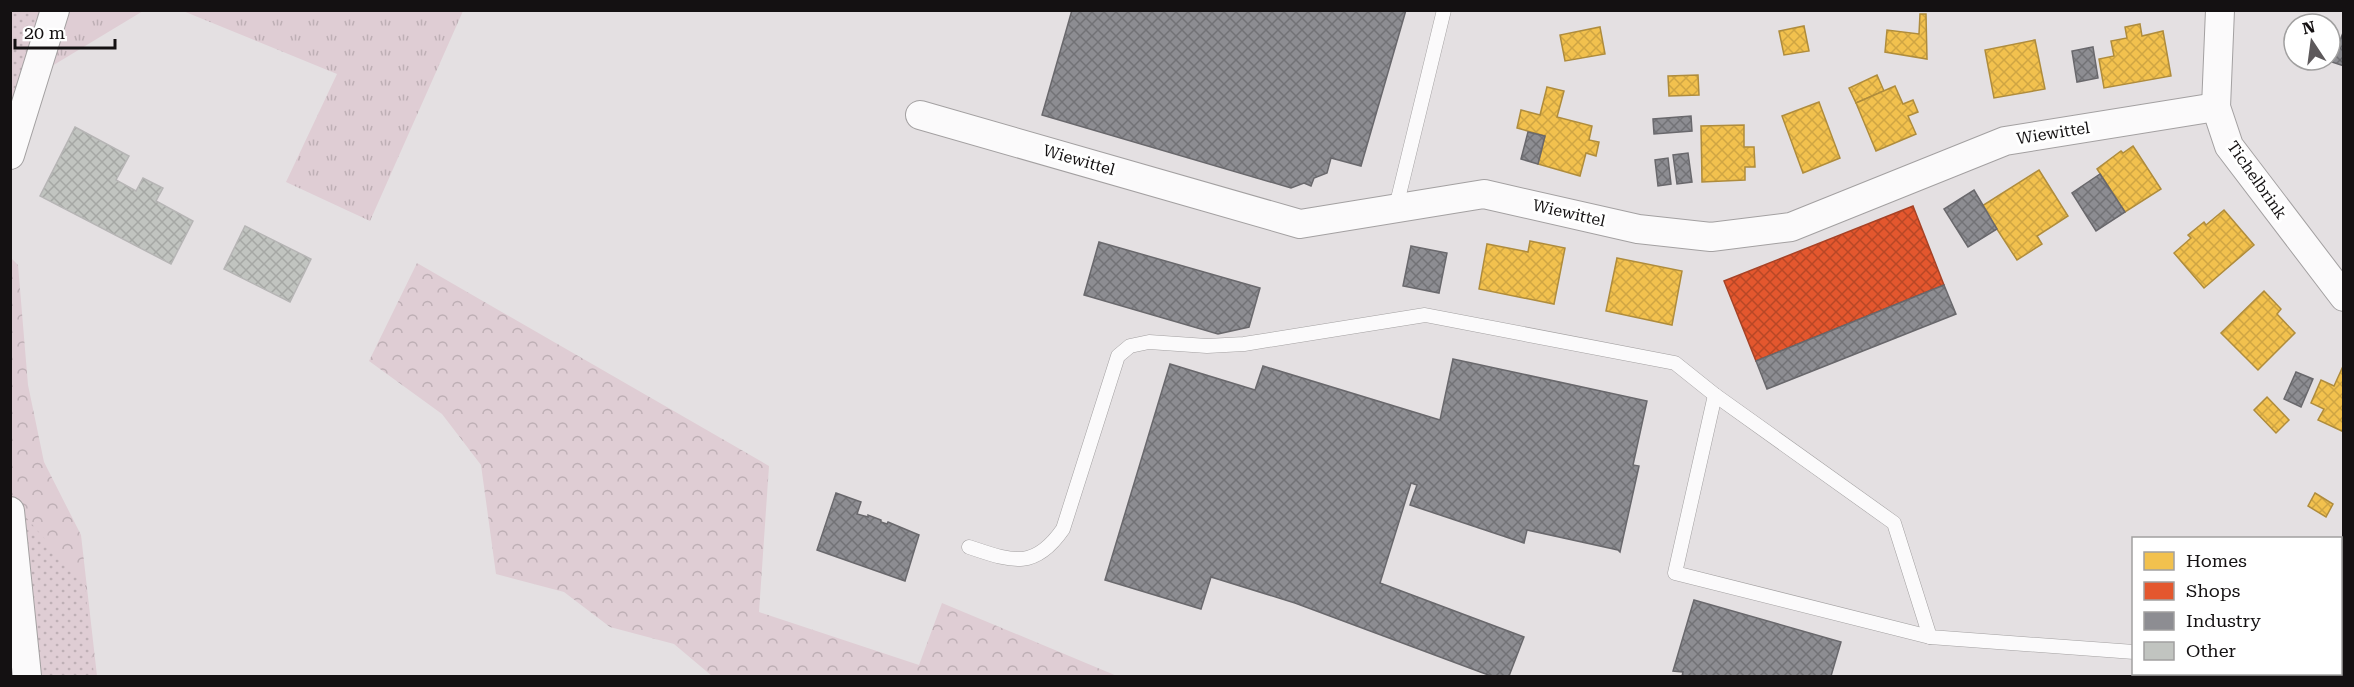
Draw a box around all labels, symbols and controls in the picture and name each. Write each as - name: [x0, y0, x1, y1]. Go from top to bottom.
- scale bar: [15, 12, 116, 50]
- north arrow: [2282, 12, 2342, 72]
- text: N: [2301, 17, 2317, 39]
- text: 20 m: [24, 22, 65, 43]
- street label: Wiewittel: [2015, 118, 2091, 148]
- street label: Tichelbrink: [2223, 137, 2291, 223]
- street label: Wiewittel: [1041, 141, 1117, 179]
- street label: Wiewittel: [1531, 195, 1607, 231]
- legend: [2132, 537, 2342, 675]
- text: Homes: [2186, 550, 2247, 571]
- text: Shops: [2186, 580, 2240, 601]
- text: Industry: [2186, 610, 2261, 631]
- text: Other: [2186, 640, 2236, 661]

